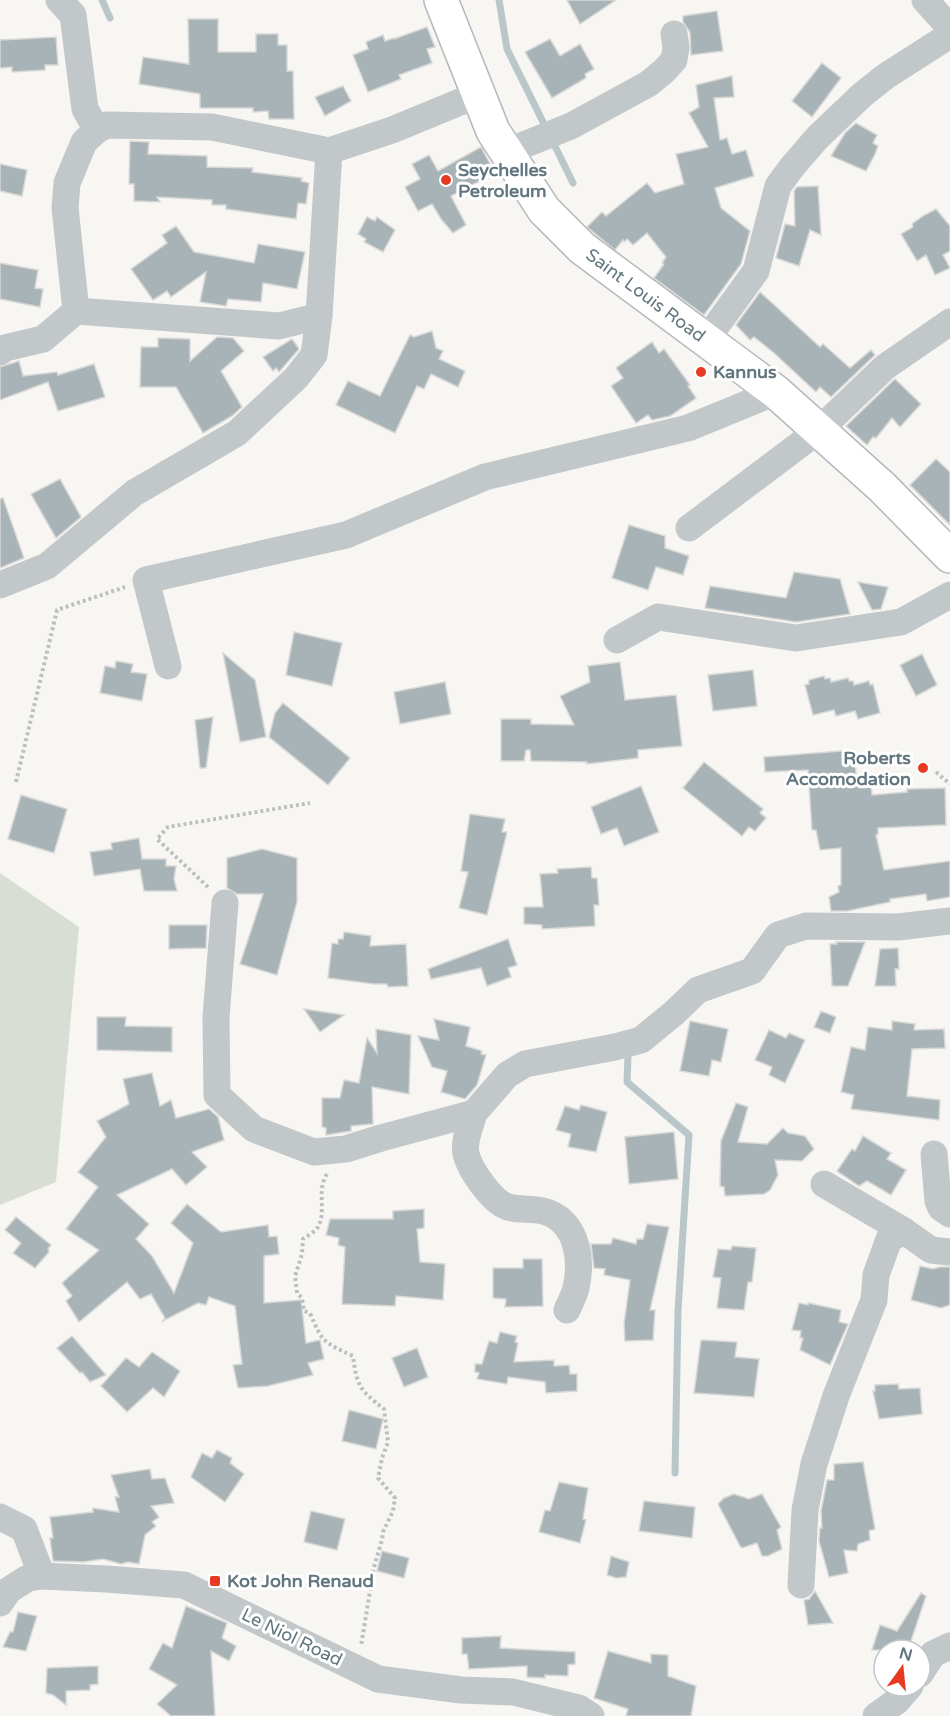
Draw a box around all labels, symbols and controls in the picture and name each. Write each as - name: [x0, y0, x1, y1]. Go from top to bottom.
- place label: Seychelles Petroleum: [458, 159, 548, 202]
- marker: Seychelles Petroleum: [439, 173, 453, 187]
- street label: Saint Louis Road: [582, 244, 710, 347]
- place label: Kannus: [713, 361, 777, 383]
- marker: Kannus: [694, 365, 708, 379]
- place label: Roberts Accomodation: [786, 747, 911, 790]
- marker: Roberts Accomodation: [916, 761, 930, 775]
- place label: Kot John Renaud: [227, 1570, 374, 1592]
- marker: Kot John Renaud: [208, 1574, 222, 1588]
- street label: Le Niol Road: [238, 1603, 346, 1671]
- north arrow: [872, 1638, 932, 1698]
- text: N: [897, 1643, 914, 1666]

